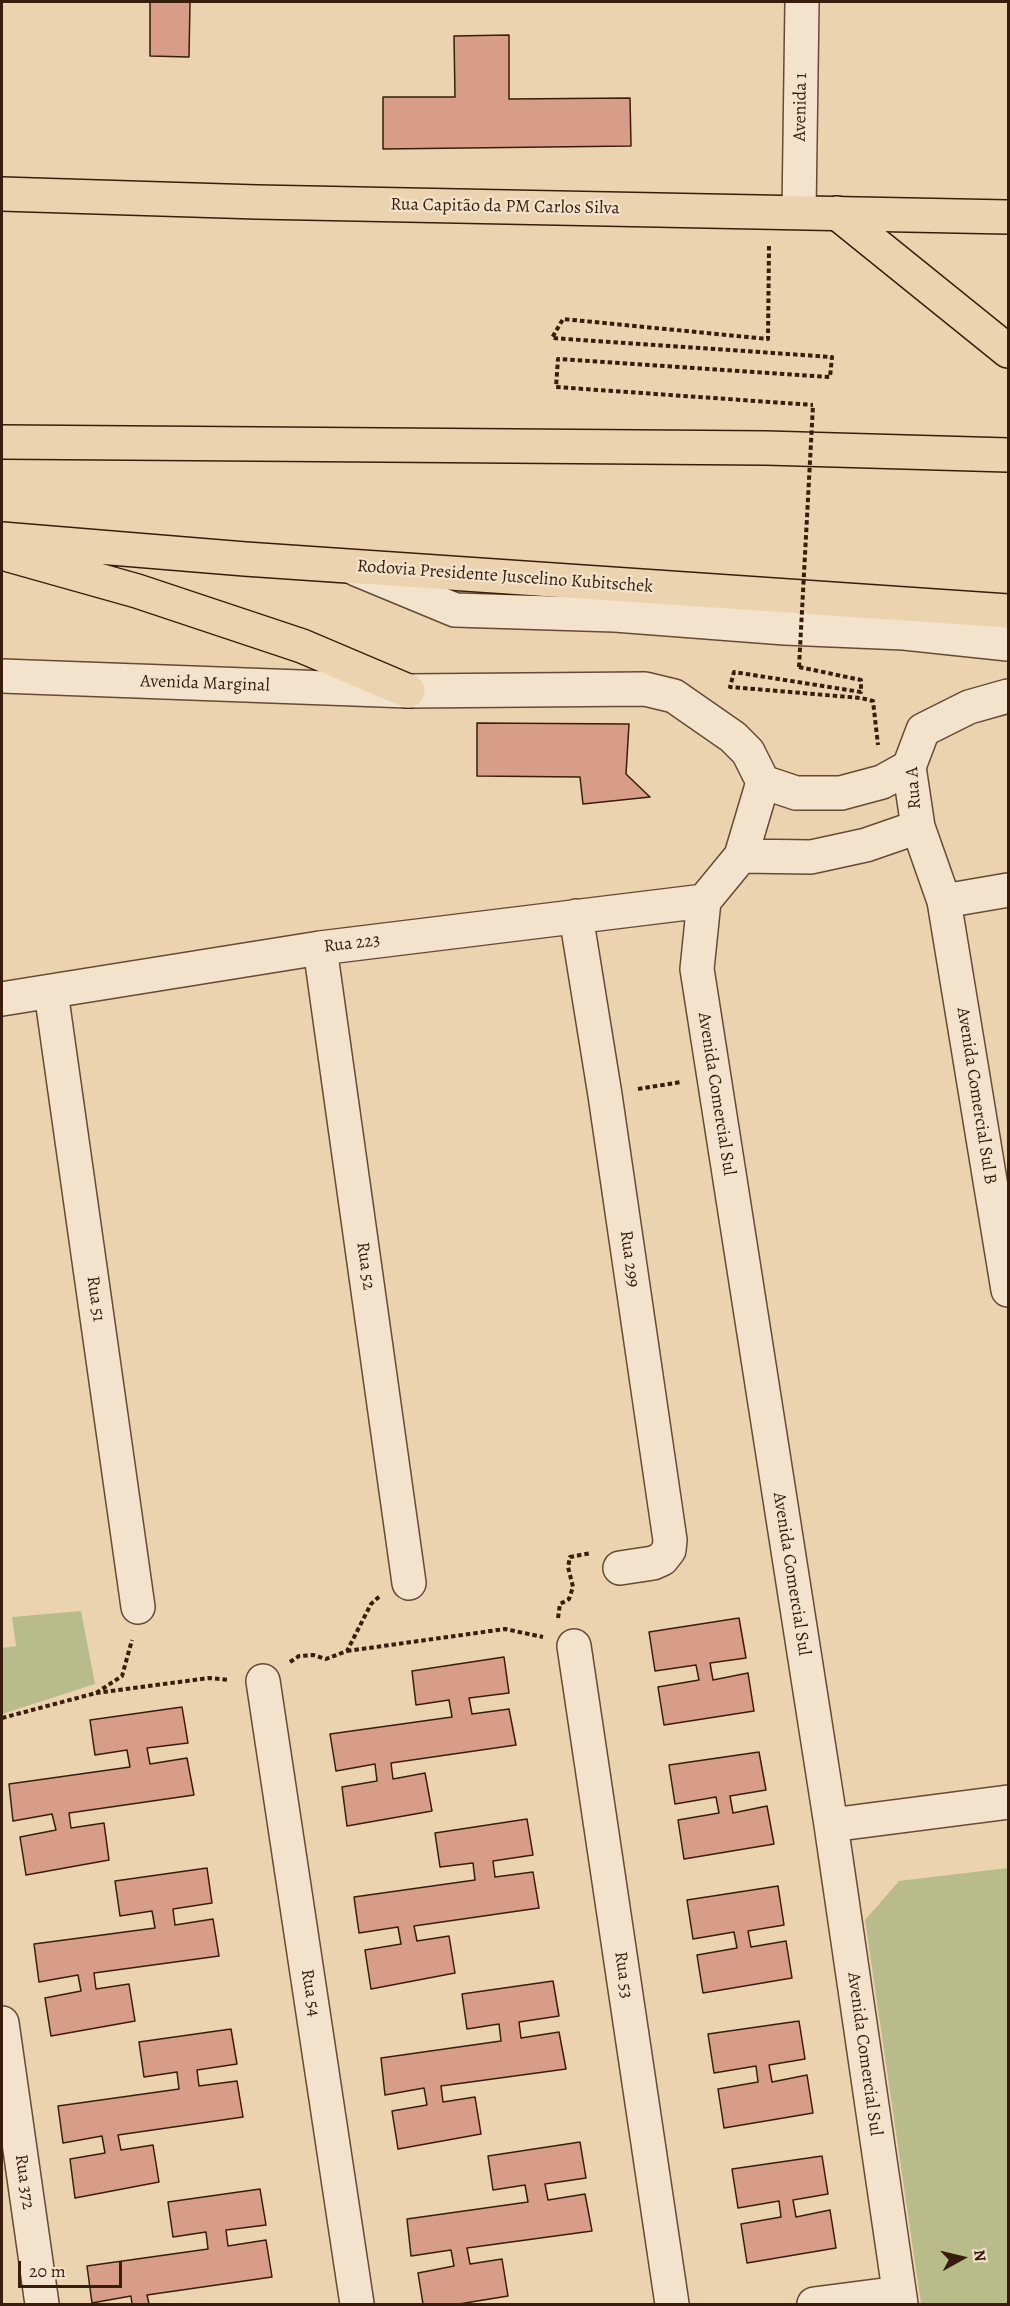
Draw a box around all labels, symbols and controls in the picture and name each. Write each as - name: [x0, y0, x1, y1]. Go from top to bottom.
- street label: Avenida 1: [790, 72, 812, 142]
- street label: Rua Capitão da PM Carlos Silva: [390, 194, 620, 220]
- street label: Rodovia Presidente Juscelino Kubitschek: [356, 556, 654, 598]
- street label: Avenida Marginal: [140, 671, 270, 697]
- street label: Rua A: [902, 766, 926, 810]
- street label: Rua 223: [323, 930, 381, 958]
- street label: Avenida Comercial Sul B: [951, 1006, 1001, 1186]
- street label: Avenida Comercial Sul: [692, 1011, 740, 1177]
- street label: Rua 299: [614, 1229, 644, 1289]
- street label: Rua 52: [351, 1241, 379, 1291]
- street label: Rua 51: [81, 1275, 109, 1323]
- street label: Avenida Comercial Sul: [767, 1491, 815, 1657]
- street label: Rua 53: [609, 1950, 637, 2000]
- street label: Rua 54: [296, 1968, 324, 2018]
- street label: Avenida Comercial Sul: [842, 1971, 886, 2137]
- street label: Rua 372: [9, 2153, 39, 2211]
- north arrow: [932, 2228, 992, 2288]
- text: N: [968, 2248, 992, 2263]
- scale bar: [21, 2249, 124, 2287]
- text: 20 m: [29, 2259, 66, 2283]

